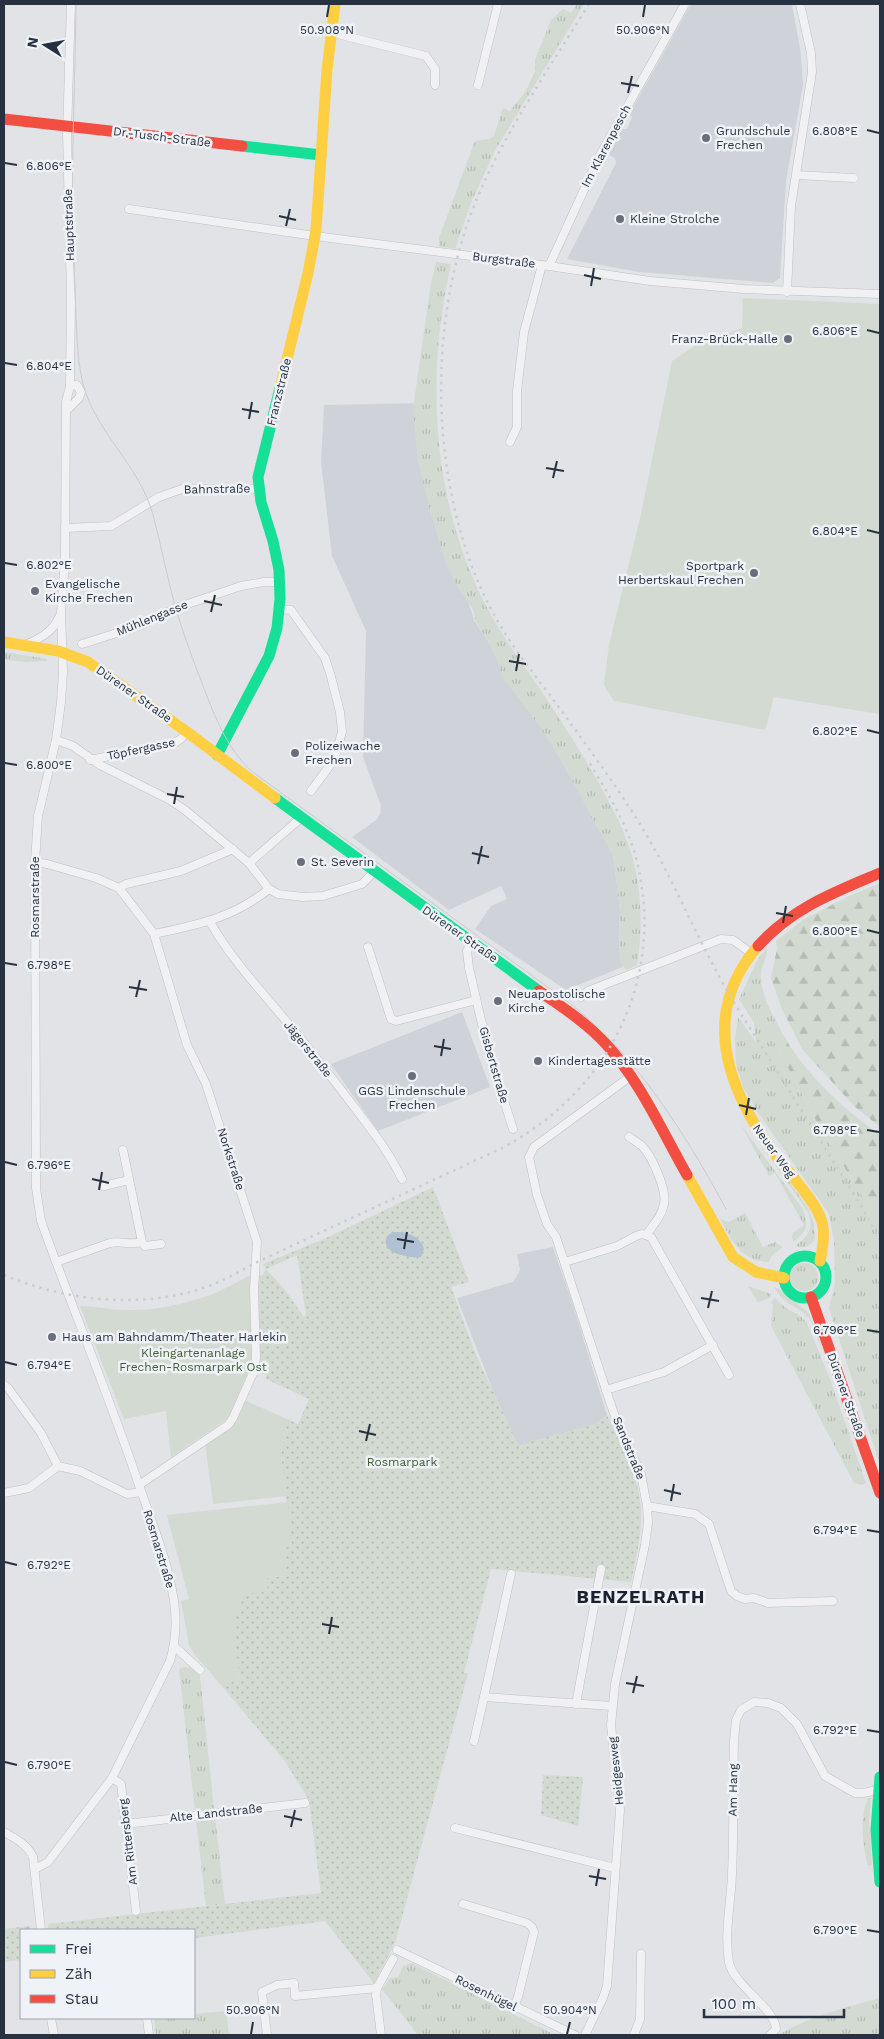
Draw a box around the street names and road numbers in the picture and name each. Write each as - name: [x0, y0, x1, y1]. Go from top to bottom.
- street label: Im Klarenpesch: [578, 102, 634, 190]
- street label: Dr.-Tusch-Straße: [112, 124, 212, 150]
- street label: Hauptstraße: [61, 188, 77, 262]
- street label: Burgstraße: [472, 249, 536, 271]
- street label: Franzstraße: [264, 357, 294, 427]
- street label: Bahnstraße: [184, 481, 251, 497]
- street label: Mühlengasse: [114, 597, 190, 639]
- street label: Dürener Straße: [93, 663, 175, 725]
- street label: Töpfergasse: [106, 735, 176, 763]
- street label: Rosmarstraße: [28, 856, 42, 938]
- street label: Dürener Straße: [419, 903, 501, 965]
- street label: Jägerstraße: [281, 1018, 335, 1080]
- street label: Gisbertstraße: [476, 1025, 512, 1105]
- street label: Neuer Weg: [750, 1121, 798, 1181]
- street label: Norkstraße: [214, 1126, 248, 1192]
- street label: Dürener Straße: [824, 1351, 868, 1439]
- street label: Sandstraße: [610, 1415, 648, 1482]
- street label: Rosmarstraße: [140, 1508, 178, 1590]
- street label: Heidgesweg: [605, 1735, 627, 1806]
- street label: Am Hang: [726, 1763, 740, 1817]
- street label: Am Rittersberg: [116, 1797, 140, 1886]
- street label: Alte Landstraße: [169, 1801, 263, 1825]
- street label: Rosenhügel: [453, 1972, 520, 2014]

